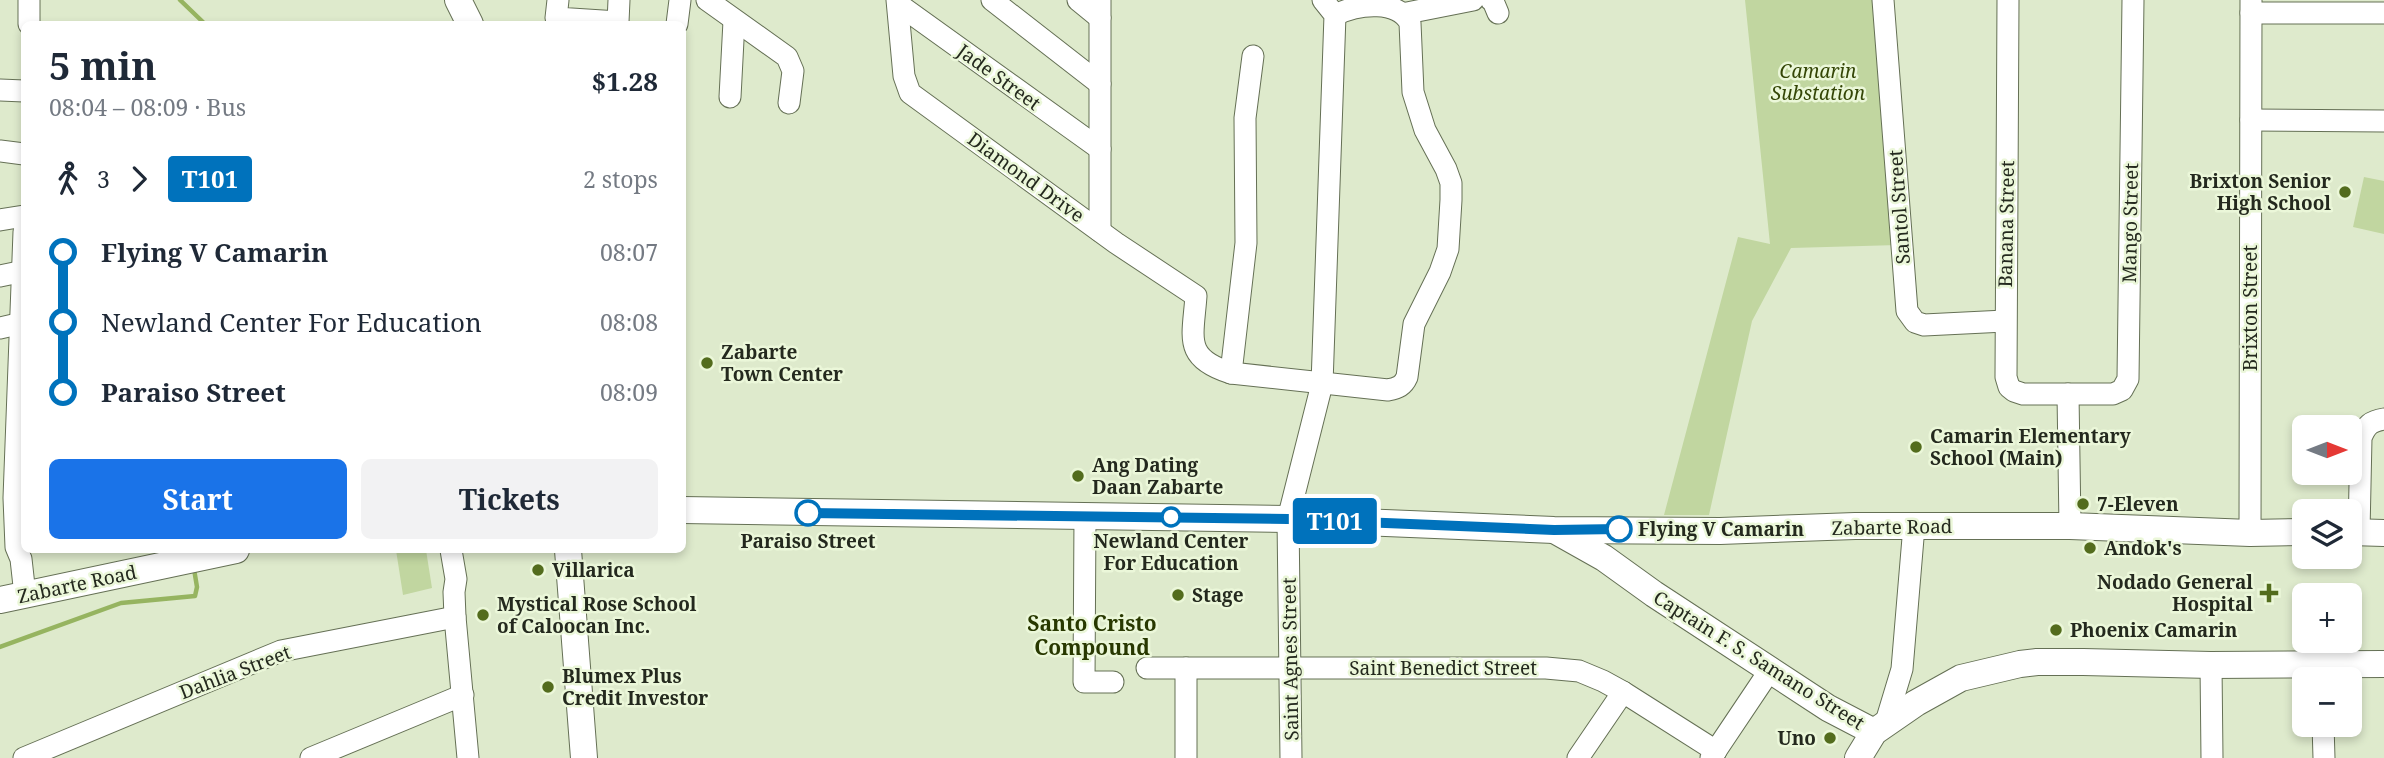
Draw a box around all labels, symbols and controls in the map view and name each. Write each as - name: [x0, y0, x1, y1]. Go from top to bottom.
- street label: Jade Street: [951, 37, 1046, 116]
- text: 5 min: [49, 39, 157, 91]
- park label: Camarin Substation: [1771, 58, 1866, 106]
- text: $1.28: [592, 63, 658, 99]
- text: 08:04 – 08:09 · Bus: [49, 91, 246, 123]
- street label: Diamond Drive: [962, 126, 1090, 228]
- street label: Santol Street: [1882, 149, 1916, 265]
- icon: walk: [49, 160, 87, 198]
- icon: forward: [120, 160, 158, 198]
- street label: Banana Street: [1992, 160, 2020, 288]
- text: T101: [182, 162, 238, 195]
- text: 3: [97, 163, 110, 195]
- text: 2 stops: [583, 163, 658, 195]
- street label: Mango Street: [2116, 163, 2144, 283]
- place label: Brixton Senior High School: [2190, 168, 2331, 216]
- marker: Brixton Senior High School: [2337, 184, 2353, 200]
- text: Flying V Camarin: [101, 234, 328, 270]
- text: 08:07: [600, 236, 658, 268]
- street label: Brixton Street: [2237, 245, 2263, 371]
- text: Newland Center For Education: [101, 304, 482, 340]
- text: 08:08: [600, 306, 658, 338]
- place label: Zabarte Town Center: [721, 339, 843, 387]
- marker: Zabarte Town Center: [699, 355, 715, 371]
- text: Paraiso Street: [101, 374, 286, 410]
- text: 08:09: [600, 376, 658, 408]
- north arrow: [2292, 415, 2362, 485]
- map controls: [2292, 415, 2362, 737]
- place label: Camarin Elementary School (Main): [1930, 423, 2131, 471]
- marker: Camarin Elementary School (Main): [1908, 439, 1924, 455]
- place label: Ang Dating Daan Zabarte: [1092, 452, 1223, 500]
- button: Start: [49, 459, 347, 539]
- button: Tickets: [361, 459, 658, 539]
- marker: Ang Dating Daan Zabarte: [1070, 468, 1086, 484]
- place label: 7-Eleven: [2097, 491, 2179, 517]
- marker: 7-Eleven: [2075, 496, 2091, 512]
- line badge: T101: [1286, 498, 1384, 544]
- button: layers: [2292, 499, 2362, 569]
- marker: Paraiso Street: [795, 500, 821, 526]
- text: T101: [1307, 504, 1363, 537]
- marker: Newland Center For Education: [1161, 507, 1181, 527]
- street label: Zabarte Road: [1831, 513, 1953, 541]
- marker: Flying V Camarin: [1606, 516, 1632, 542]
- place label: Flying V Camarin: [1638, 516, 1805, 542]
- place label: Paraiso Street: [741, 528, 876, 554]
- place label: Newland Center For Education: [1094, 528, 1249, 576]
- place label: Andok's: [2104, 535, 2182, 561]
- marker: Andok's: [2082, 540, 2098, 556]
- place label: Villarica: [552, 557, 635, 583]
- street label: Zabarte Road: [15, 559, 139, 609]
- marker: Villarica: [530, 562, 546, 578]
- place label: Nodado General Hospital: [2097, 569, 2253, 617]
- street label: Saint Agnes Street: [1276, 577, 1304, 741]
- place label: Stage: [1192, 582, 1244, 608]
- marker: Nodado General Hospital: [2259, 583, 2279, 603]
- button: +: [2292, 583, 2362, 653]
- street label: Captain F. S. Samano Street: [1649, 584, 1870, 736]
- marker: Stage: [1170, 587, 1186, 603]
- place label: Mystical Rose School of Caloocan Inc.: [497, 591, 697, 639]
- marker: Mystical Rose School of Caloocan Inc.: [475, 607, 491, 623]
- district label: Santo Cristo Compound: [1027, 609, 1157, 661]
- place label: Phoenix Camarin: [2070, 617, 2238, 643]
- marker: Phoenix Camarin: [2048, 622, 2064, 638]
- street label: Dahlia Street: [176, 639, 295, 705]
- street label: Saint Benedict Street: [1349, 655, 1537, 681]
- place label: Blumex Plus Credit Investor: [562, 663, 708, 711]
- button: −: [2292, 667, 2362, 737]
- marker: Blumex Plus Credit Investor: [540, 679, 556, 695]
- place label: Uno: [1777, 725, 1816, 751]
- marker: Uno: [1822, 730, 1838, 746]

